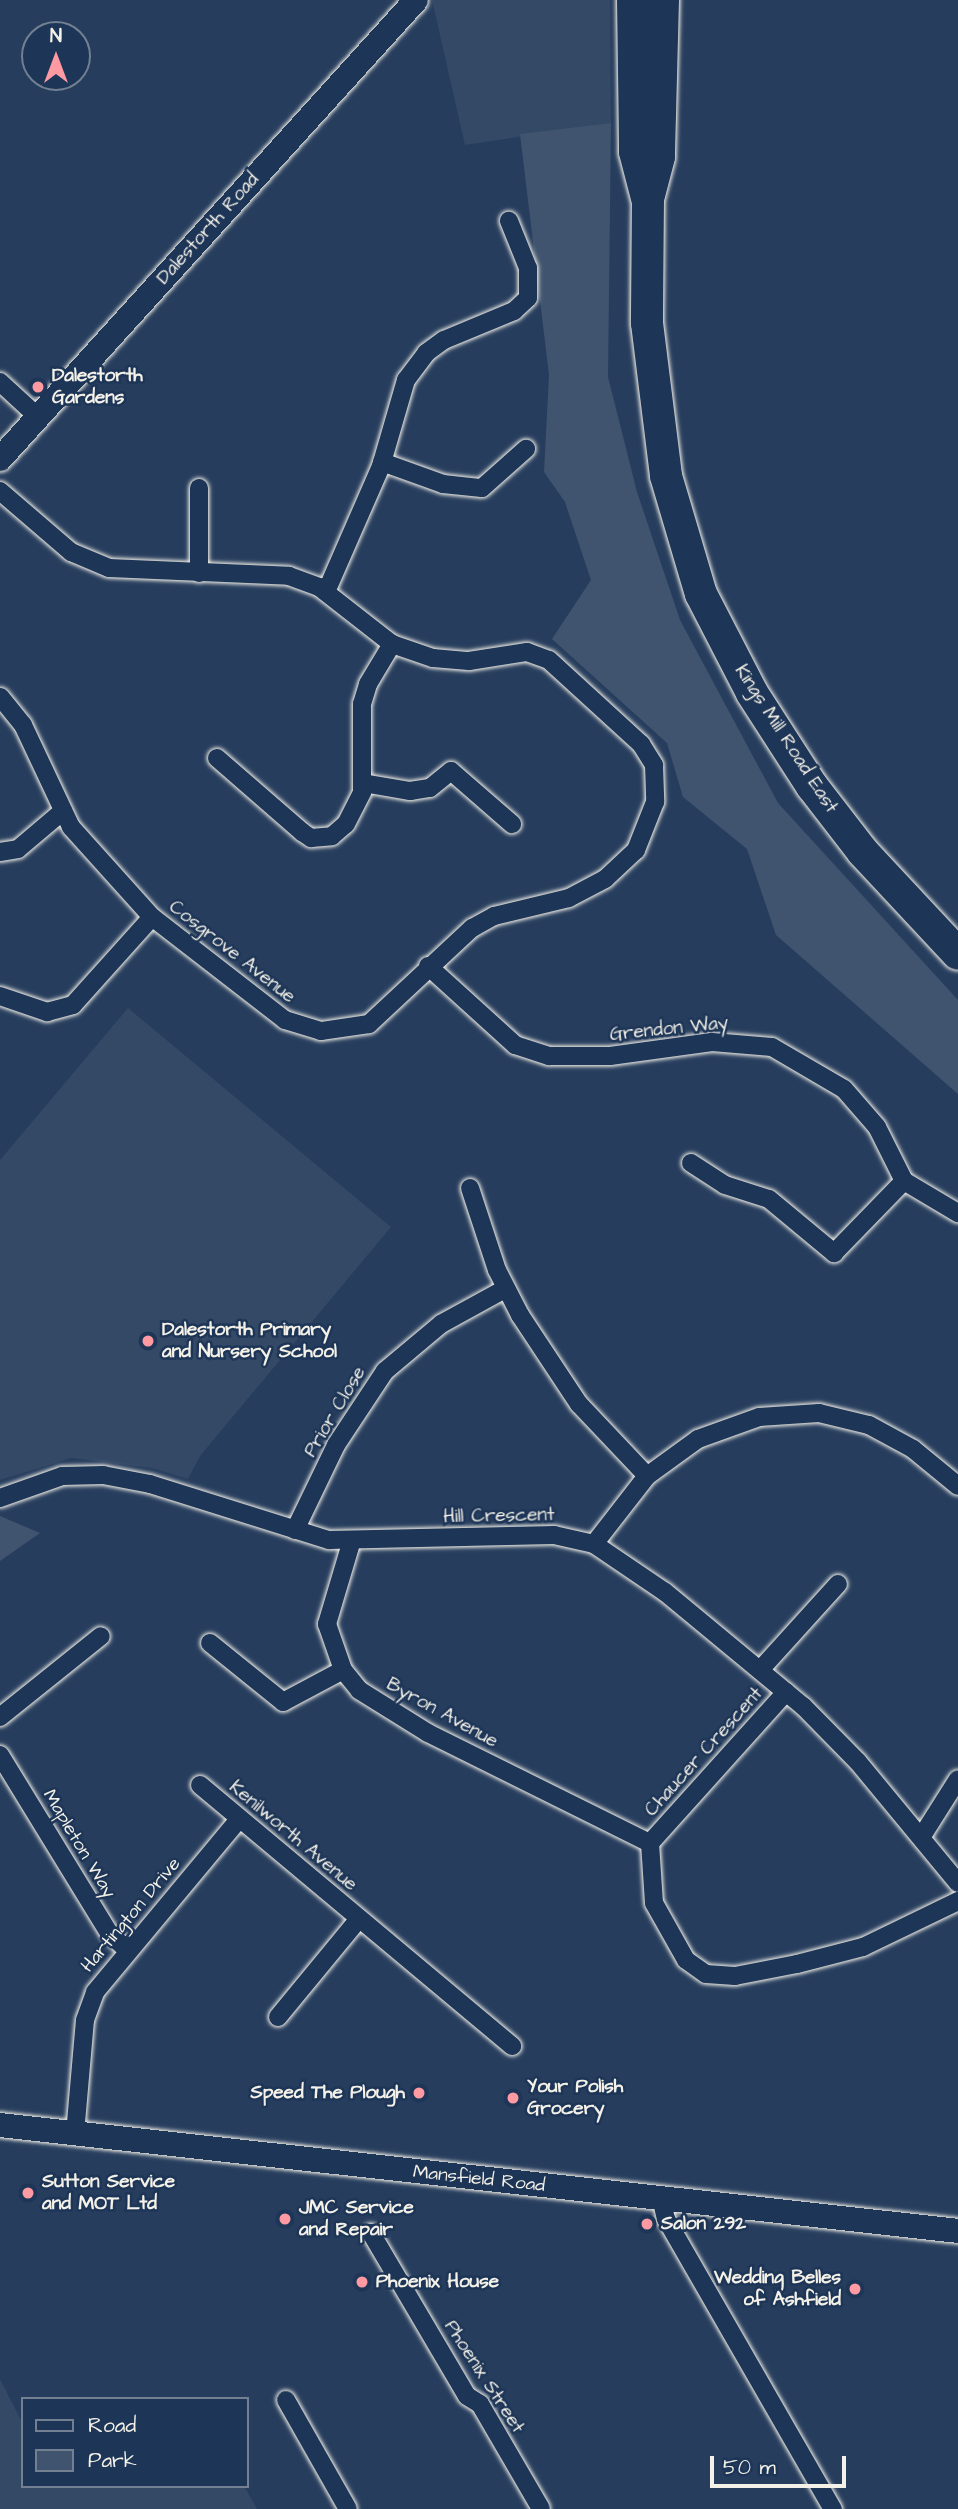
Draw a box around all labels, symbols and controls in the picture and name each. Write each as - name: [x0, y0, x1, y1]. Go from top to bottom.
- north arrow: [21, 21, 91, 91]
- text: N: [50, 23, 62, 50]
- street label: Dalestorth Road: [152, 169, 264, 289]
- place label: Dalestorth Gardens: [52, 365, 143, 409]
- marker: Dalestorth Gardens: [30, 379, 46, 395]
- street label: Kings Mill Road East: [729, 661, 843, 817]
- street label: Cosgrove Avenue: [164, 896, 300, 1008]
- street label: Grendon Way: [609, 1011, 729, 1047]
- place label: Dalestorth Primary and Nursery School: [162, 1319, 337, 1363]
- marker: Dalestorth Primary and Nursery School: [140, 1333, 156, 1349]
- street label: Prior Close: [299, 1363, 371, 1461]
- street label: Hill Crescent: [443, 1504, 555, 1528]
- street label: Byron Avenue: [382, 1673, 502, 1753]
- street label: Chaucer Crescent: [640, 1683, 768, 1821]
- street label: Kenilworth Avenue: [224, 1776, 362, 1896]
- street label: Mapleton Way: [38, 1786, 120, 1902]
- street label: Hartington Drive: [76, 1853, 186, 1977]
- place label: Your Polish Grocery: [527, 2076, 623, 2120]
- place label: Speed The Plough: [251, 2082, 405, 2104]
- marker: Speed The Plough: [411, 2085, 427, 2101]
- marker: Your Polish Grocery: [505, 2090, 521, 2106]
- street label: Mansfield Road: [412, 2161, 546, 2197]
- place label: Sutton Service and MOT Ltd: [42, 2171, 175, 2215]
- marker: Sutton Service and MOT Ltd: [20, 2185, 36, 2201]
- place label: JMC Service and Repair: [299, 2197, 414, 2241]
- marker: JMC Service and Repair: [277, 2211, 293, 2227]
- place label: Salon 292: [661, 2213, 746, 2235]
- marker: Salon 292: [639, 2216, 655, 2232]
- place label: Wedding Belles of Ashfield: [714, 2267, 841, 2311]
- place label: Phoenix House: [376, 2271, 499, 2293]
- marker: Phoenix House: [354, 2274, 370, 2290]
- marker: Wedding Belles of Ashfield: [847, 2281, 863, 2297]
- street label: Phoenix Street: [439, 2316, 529, 2438]
- legend: [21, 2397, 248, 2488]
- text: Road: [88, 2411, 136, 2440]
- scale bar: [713, 2442, 850, 2486]
- text: Park: [88, 2446, 137, 2475]
- text: 50 m: [723, 2453, 776, 2482]

